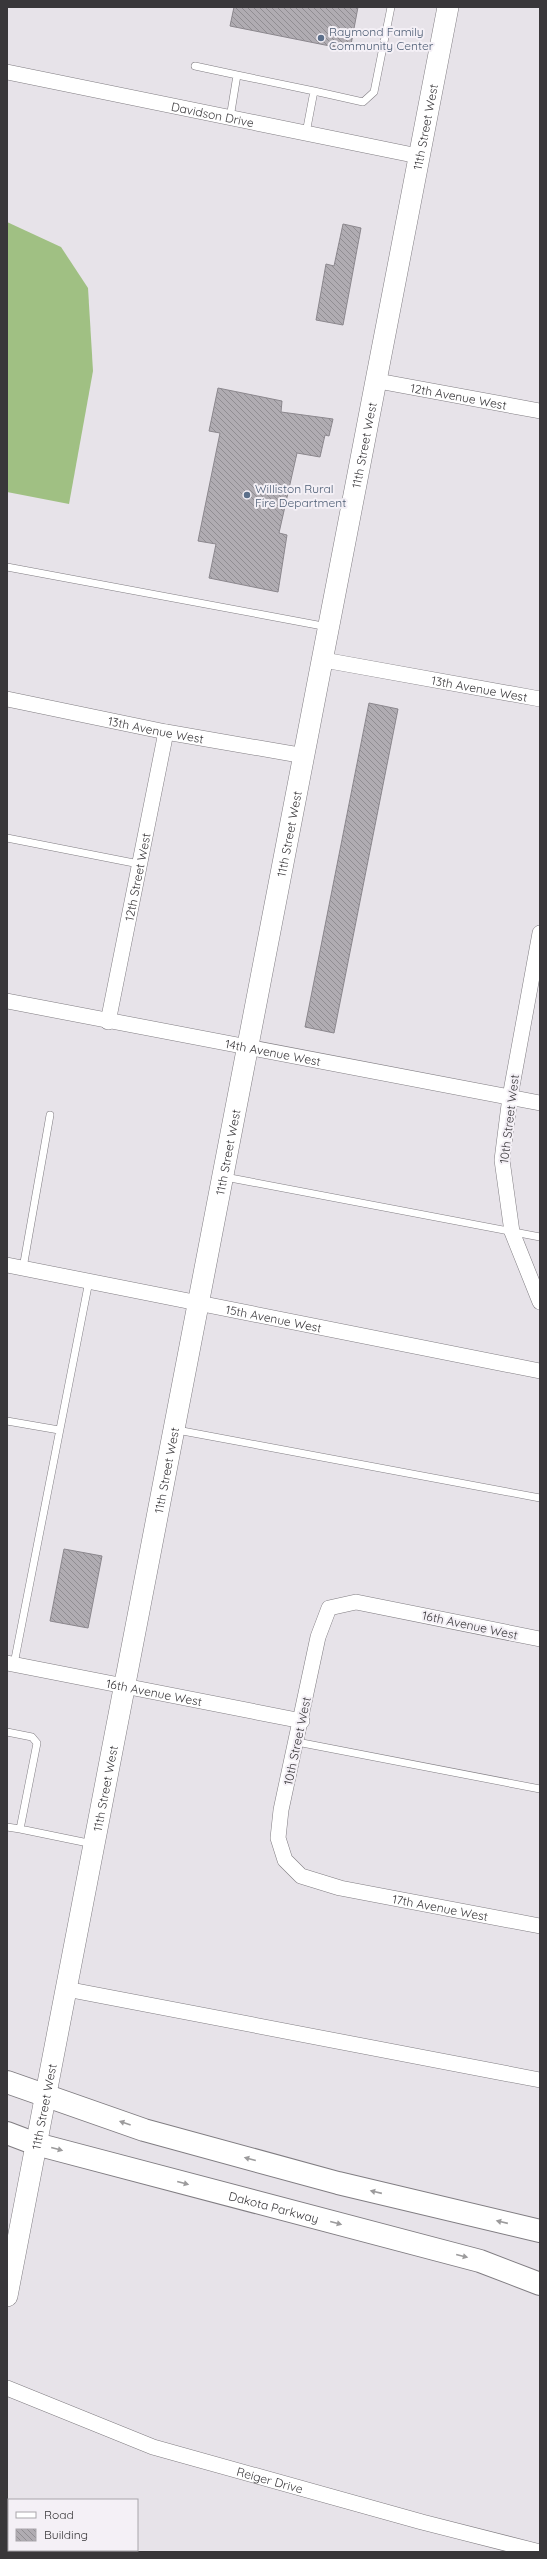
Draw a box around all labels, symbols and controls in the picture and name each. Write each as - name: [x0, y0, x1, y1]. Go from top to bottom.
- place label: Raymond Family Community Center: [329, 24, 434, 53]
- marker: Raymond Family Community Center: [316, 33, 326, 43]
- street label: 11th Street West: [409, 83, 441, 171]
- street label: Davidson Drive: [170, 98, 256, 130]
- street label: 12th Avenue West: [409, 380, 508, 412]
- street label: 11th Street West: [348, 401, 379, 489]
- place label: Williston Rural Fire Department: [255, 481, 346, 510]
- marker: Williston Rural Fire Department: [242, 490, 252, 500]
- street label: 13th Avenue West: [430, 672, 529, 704]
- street label: 13th Avenue West: [107, 713, 205, 746]
- street label: 11th Street West: [273, 790, 304, 878]
- street label: 12th Street West: [121, 832, 153, 922]
- street label: 14th Avenue West: [224, 1035, 322, 1068]
- street label: 10th Street West: [496, 1074, 522, 1164]
- street label: 11th Street West: [212, 1108, 243, 1196]
- street label: 15th Avenue West: [225, 1301, 323, 1335]
- street label: 11th Street West: [150, 1426, 182, 1514]
- street label: 16th Avenue West: [421, 1608, 519, 1642]
- street label: 16th Avenue West: [105, 1675, 203, 1709]
- street label: 10th Street West: [280, 1696, 314, 1786]
- street label: 11th Street West: [89, 1744, 120, 1833]
- street label: 17th Avenue West: [391, 1891, 489, 1923]
- street label: 11th Street West: [28, 2062, 59, 2151]
- one-way arrow: [119, 2120, 131, 2126]
- one-way arrow: [52, 2146, 64, 2152]
- one-way arrow: [244, 2156, 256, 2162]
- one-way arrow: [177, 2180, 189, 2186]
- street label: Dakota Parkway: [227, 2188, 321, 2226]
- one-way arrow: [369, 2189, 382, 2195]
- one-way arrow: [496, 2219, 508, 2225]
- one-way arrow: [330, 2220, 342, 2226]
- one-way arrow: [456, 2253, 468, 2259]
- street label: Reiger Drive: [235, 2463, 305, 2496]
- legend: [8, 2499, 138, 2551]
- text: Road: [44, 2507, 74, 2522]
- text: Building: [44, 2527, 88, 2542]

